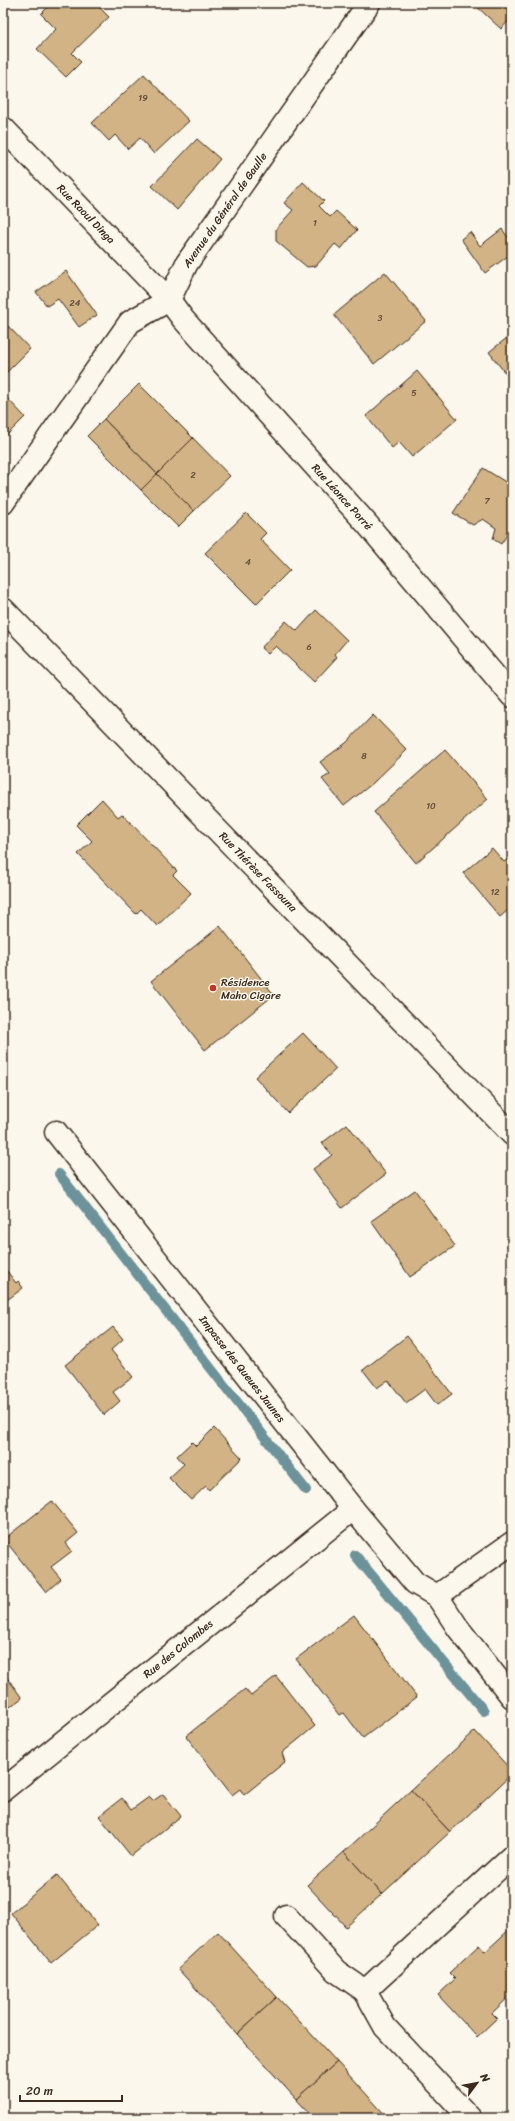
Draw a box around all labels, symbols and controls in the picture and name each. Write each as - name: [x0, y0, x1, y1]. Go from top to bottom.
- house number: 19: [138, 90, 148, 106]
- street label: Avenue du Général de Gaulle: [177, 148, 272, 272]
- street label: Rue Raoul Dinga: [52, 180, 120, 249]
- house number: 1: [313, 215, 317, 231]
- house number: 24: [70, 295, 81, 311]
- house number: 3: [378, 310, 383, 326]
- house number: 5: [411, 385, 417, 401]
- street label: Rue Léonce Porré: [307, 459, 377, 535]
- house number: 2: [190, 467, 196, 483]
- house number: 7: [484, 493, 490, 509]
- house number: 4: [245, 554, 251, 570]
- house number: 6: [306, 639, 312, 655]
- house number: 8: [361, 748, 367, 764]
- house number: 10: [426, 798, 436, 814]
- street label: Rue Thérèse Fassouna: [214, 827, 302, 917]
- house number: 12: [490, 884, 500, 900]
- place label: Résidence Maho Cigare: [221, 973, 281, 1005]
- marker: Résidence Maho Cigare: [208, 983, 218, 993]
- street label: Impasse des Queues Jaunes: [193, 1311, 290, 1427]
- street label: Rue des Colombes: [139, 1614, 218, 1683]
- north arrow: [457, 2063, 497, 2103]
- text: N: [474, 2069, 495, 2087]
- scale bar: [20, 2077, 122, 2103]
- text: 20 m: [26, 2080, 53, 2102]

